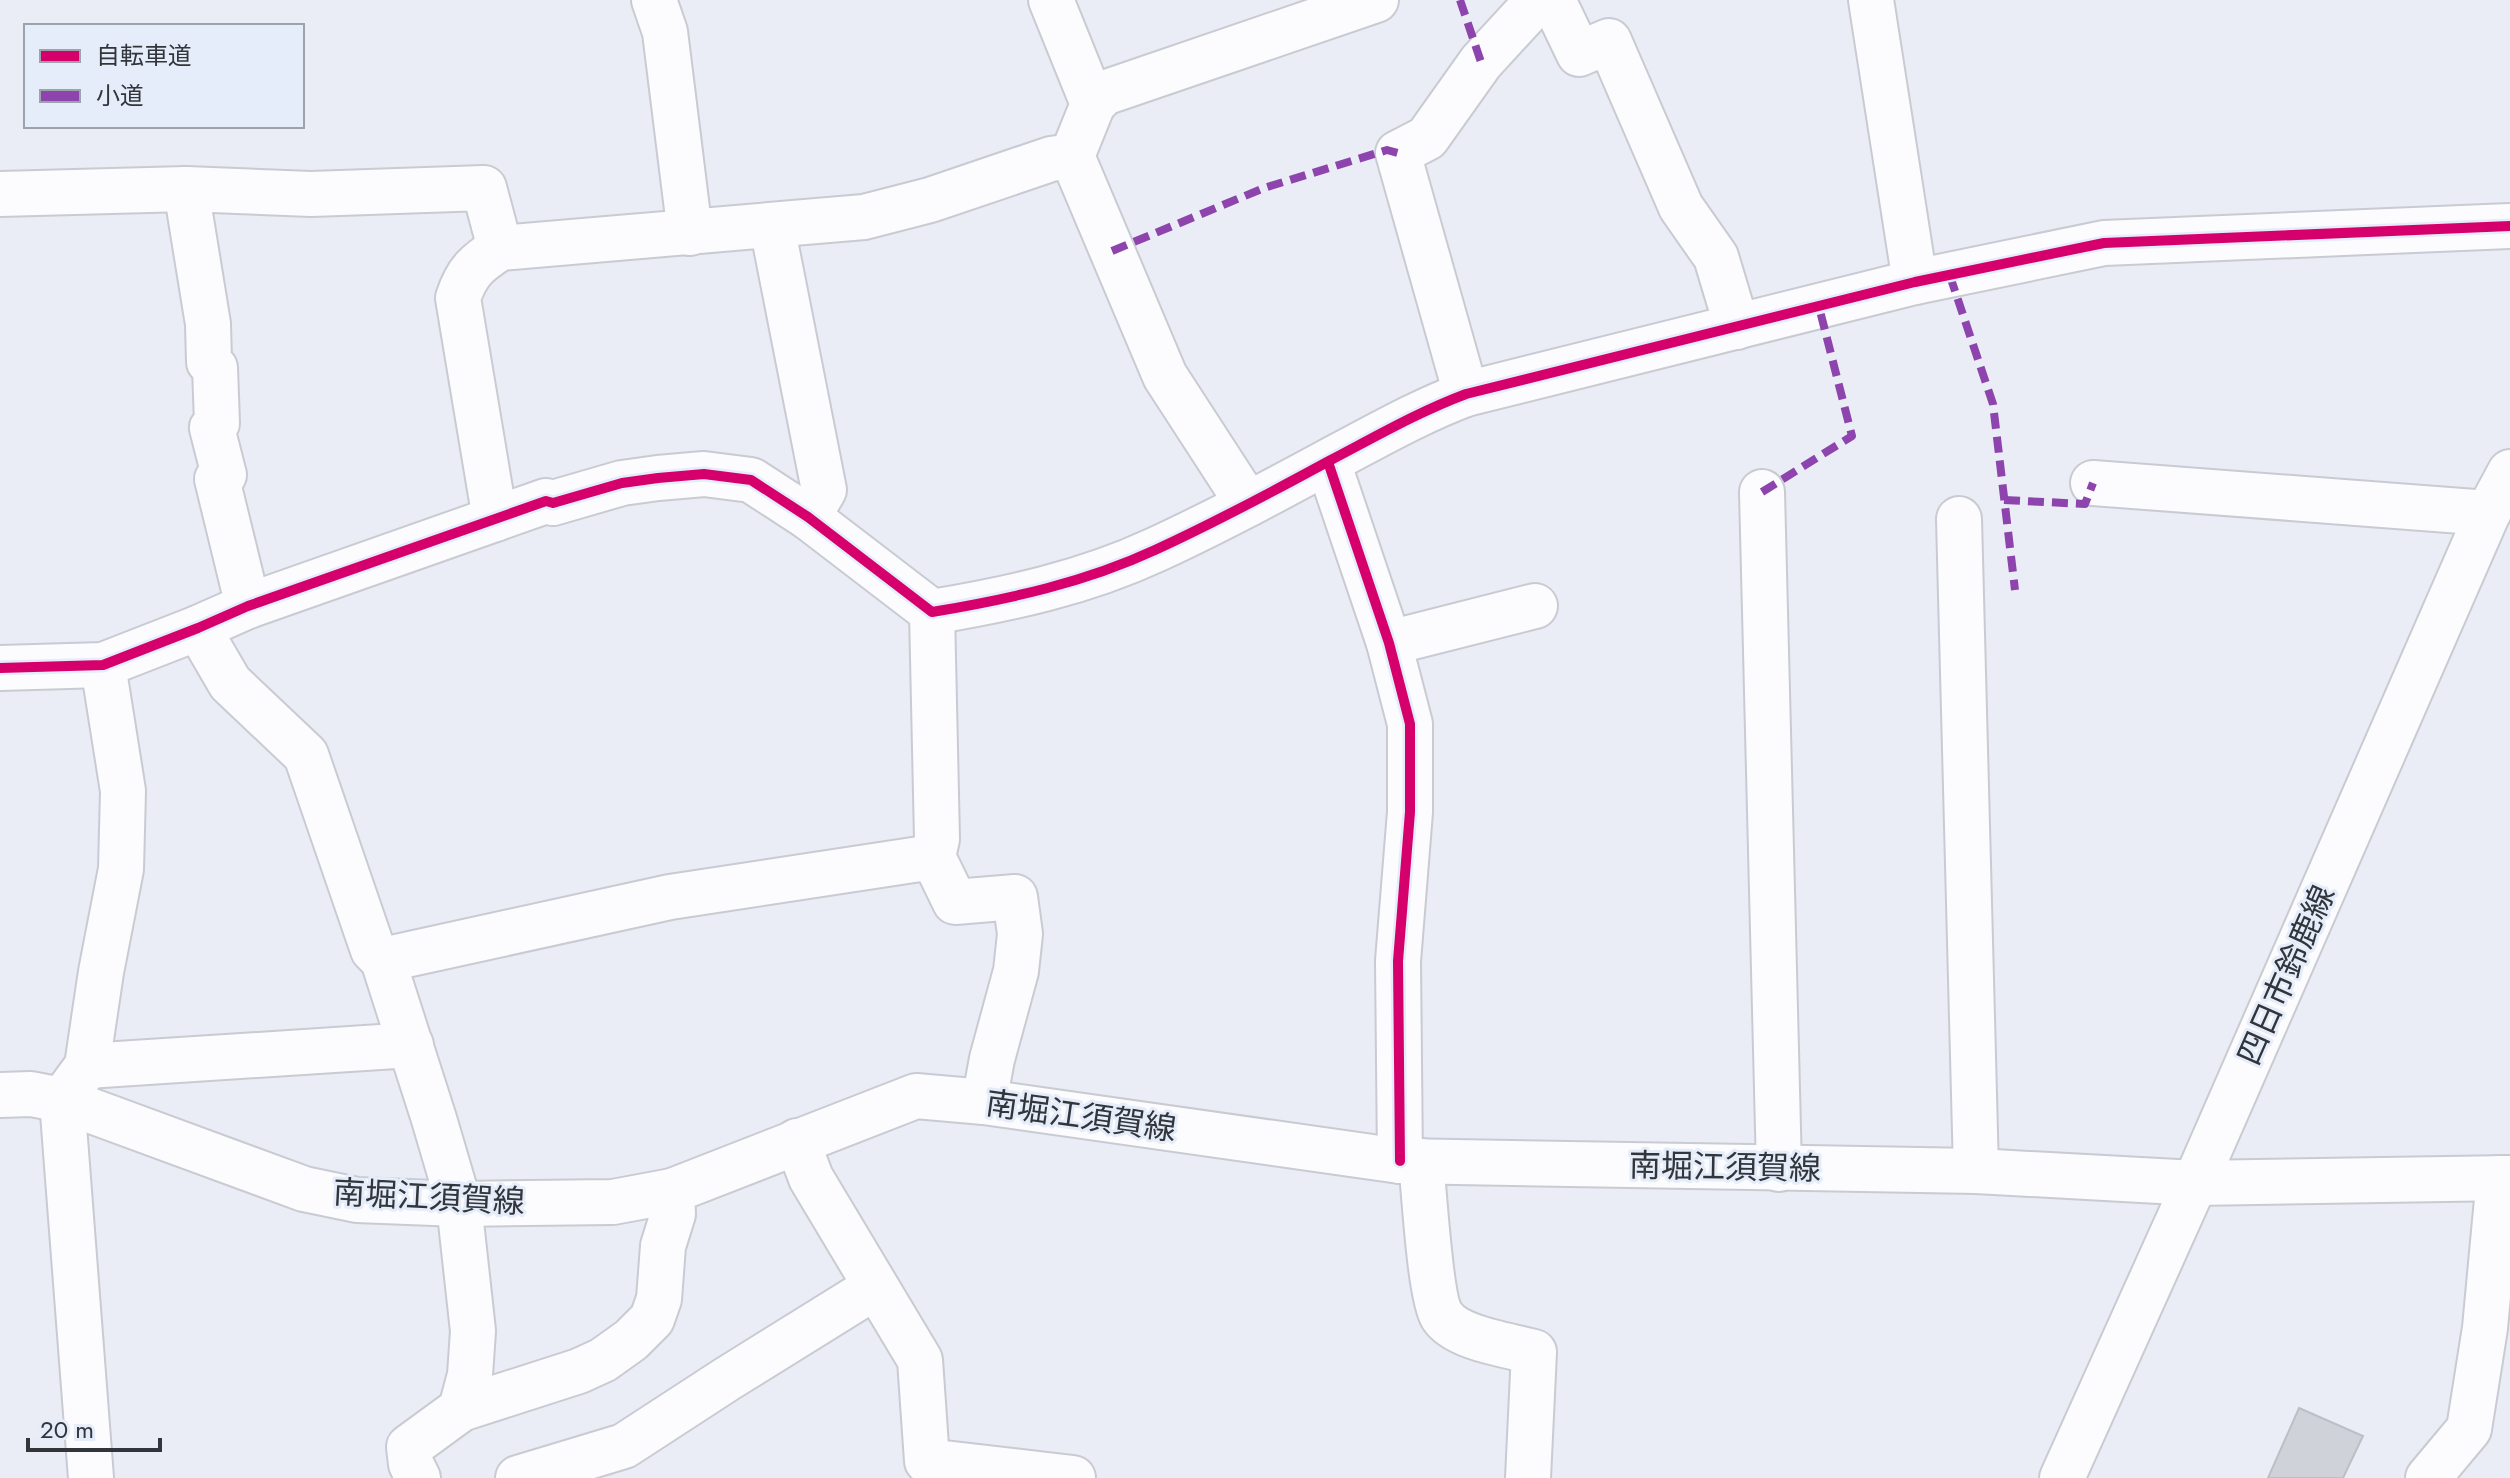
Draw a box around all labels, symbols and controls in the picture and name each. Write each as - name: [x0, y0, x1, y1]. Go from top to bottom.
- legend: [24, 24, 304, 128]
- text: 自転車道: [96, 38, 192, 73]
- text: 小道: [96, 78, 144, 113]
- street label: 四日市鈴鹿線: [2226, 878, 2346, 1072]
- street label: 南堀江須賀線: [983, 1080, 1179, 1152]
- street label: 南堀江須賀線: [1629, 1142, 1821, 1192]
- street label: 南堀江須賀線: [332, 1169, 526, 1225]
- scale bar: [28, 1402, 160, 1452]
- text: 20 m: [40, 1412, 94, 1447]

